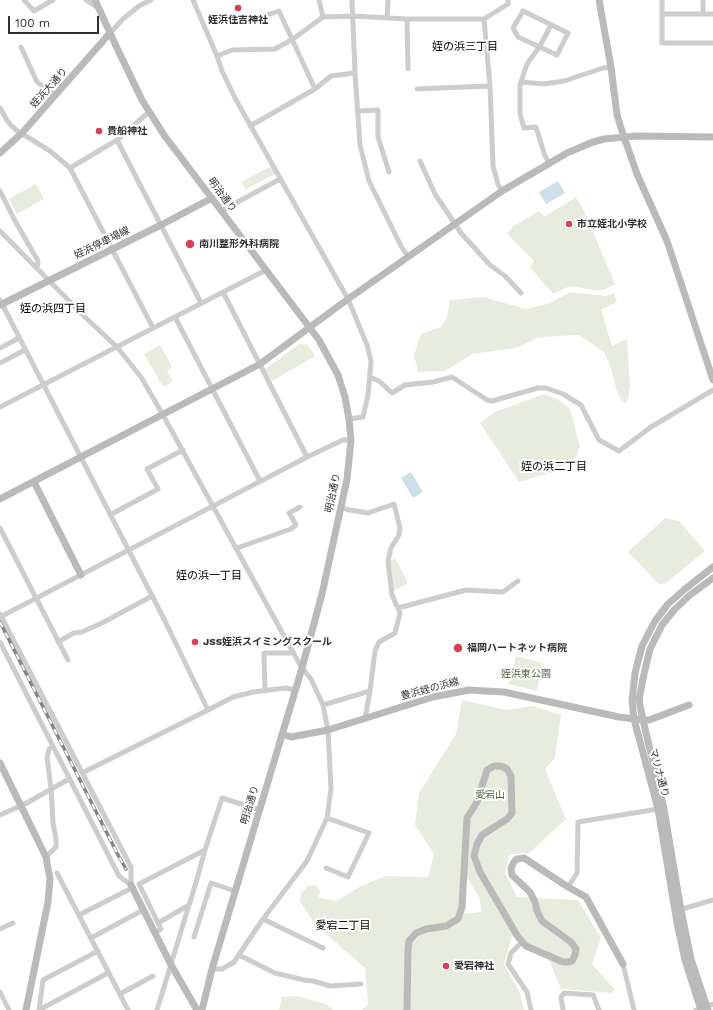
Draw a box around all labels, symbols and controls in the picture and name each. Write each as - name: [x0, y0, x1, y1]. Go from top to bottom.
- marker: 姪浜住吉神社: [233, 3, 243, 13]
- scale bar: [10, 8, 101, 34]
- place label: 姪浜住吉神社: [208, 14, 268, 26]
- text: 100 m: [15, 16, 50, 30]
- district label: 姪の浜三丁目: [432, 40, 498, 54]
- street label: 姪浜大通り: [28, 65, 70, 111]
- place label: 貴船神社: [107, 125, 147, 137]
- marker: 貴船神社: [94, 126, 104, 136]
- street label: 明治通り: [205, 175, 239, 215]
- place label: 市立姪北小学校: [577, 218, 647, 230]
- marker: 市立姪北小学校: [564, 219, 574, 229]
- street label: 姪浜停車場線: [72, 224, 132, 262]
- marker: 南川整形外科病院: [184, 238, 196, 250]
- place label: 南川整形外科病院: [199, 238, 279, 250]
- district label: 姪の浜四丁目: [20, 302, 86, 316]
- district label: 姪の浜二丁目: [521, 460, 587, 474]
- street label: 明治通り: [323, 472, 343, 514]
- district label: 姪の浜一丁目: [176, 569, 242, 583]
- place label: JSS姪浜スイミングスクール: [203, 636, 332, 648]
- marker: JSS姪浜スイミングスクール: [190, 637, 200, 647]
- marker: 福岡ハートネット病院: [452, 642, 464, 654]
- place label: 福岡ハートネット病院: [467, 642, 567, 654]
- park label: 姪浜東公園: [501, 668, 551, 680]
- street label: 豊浜姪の浜線: [399, 675, 461, 703]
- street label: マリナ通り: [647, 747, 671, 799]
- street label: 明治通り: [238, 784, 262, 826]
- park label: 愛宕山: [475, 789, 505, 801]
- district label: 愛宕二丁目: [316, 919, 370, 933]
- place label: 愛宕神社: [454, 960, 494, 972]
- marker: 愛宕神社: [441, 961, 451, 971]

